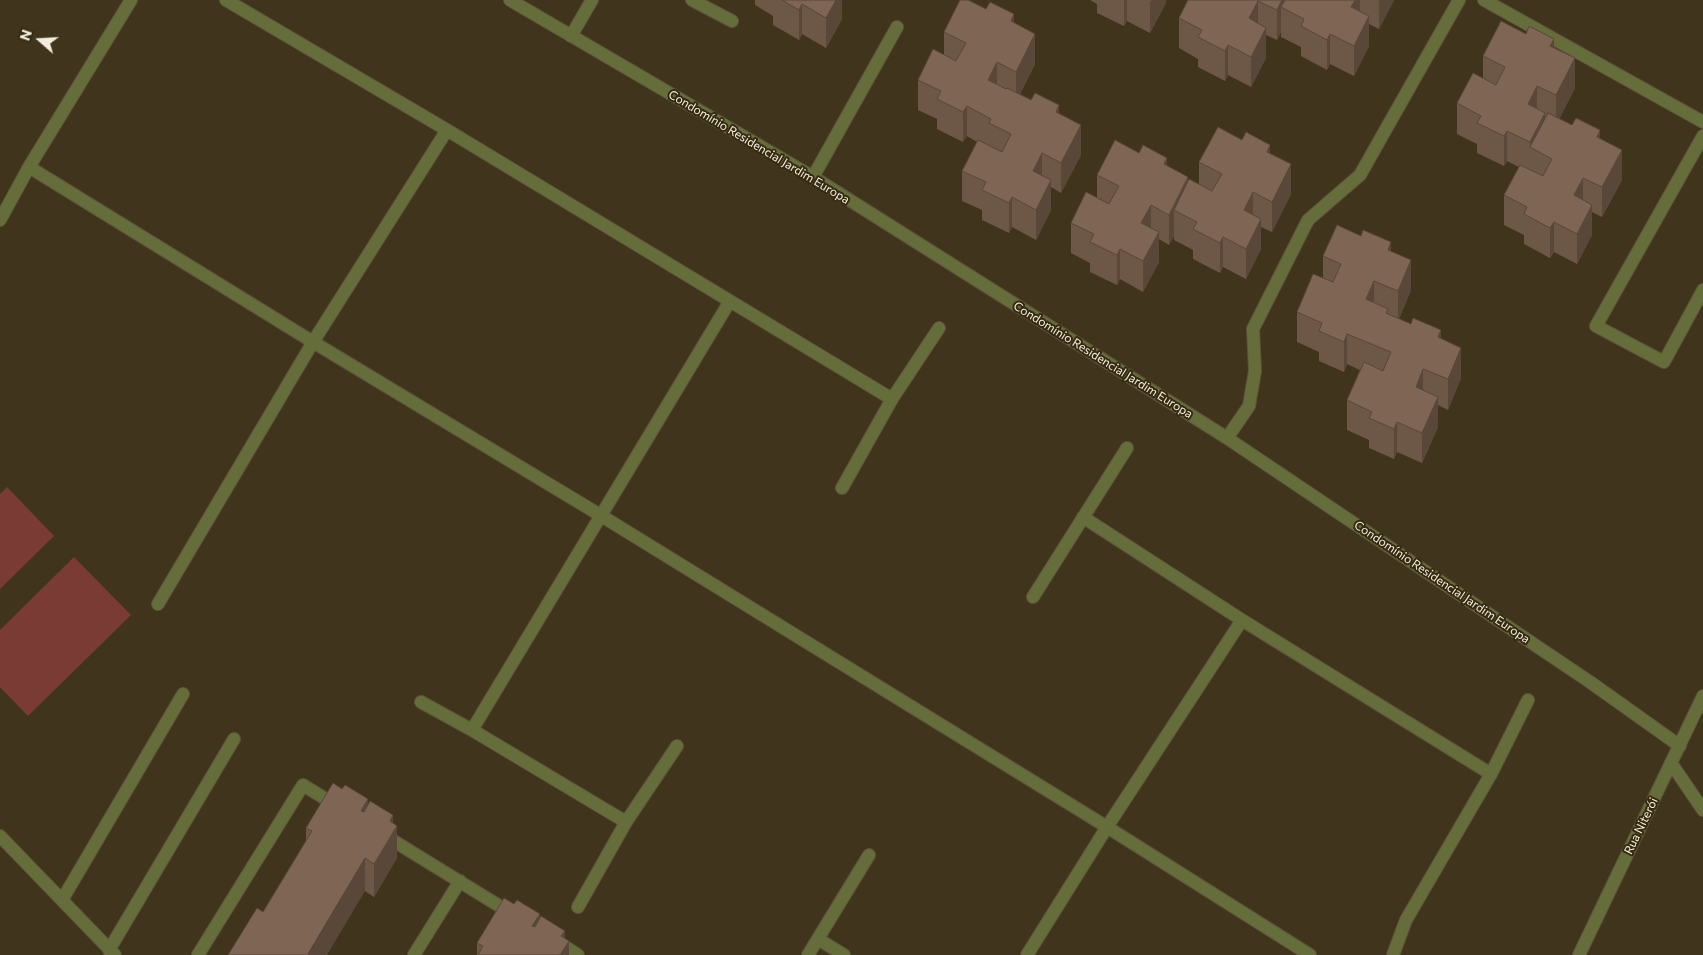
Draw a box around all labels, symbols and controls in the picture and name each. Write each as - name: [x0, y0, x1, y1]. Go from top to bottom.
- north arrow: [15, 15, 65, 65]
- text: N: [16, 27, 35, 43]
- street label: Condomínio Residencial Jardim Europa: [666, 87, 852, 207]
- street label: Condomínio Residencial Jardim Europa: [1011, 299, 1195, 421]
- street label: Condomínio Residencial Jardim Europa: [1351, 518, 1533, 646]
- street label: Rua Niterói: [1621, 795, 1661, 857]

